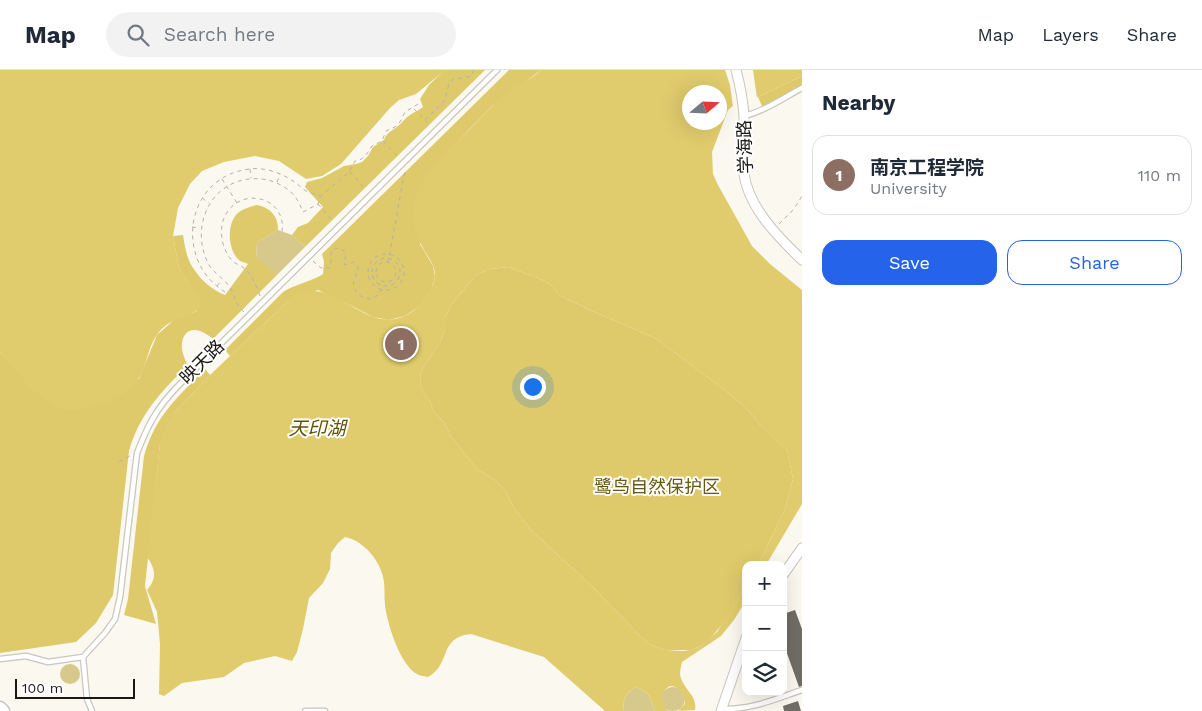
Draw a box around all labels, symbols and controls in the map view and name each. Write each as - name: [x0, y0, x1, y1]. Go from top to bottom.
- search box: [106, 12, 456, 57]
- text: Map: [25, 21, 76, 49]
- icon: search: [124, 21, 152, 49]
- text: Search here: [164, 23, 275, 46]
- text: Map: [977, 24, 1014, 45]
- text: Layers: [1042, 24, 1099, 45]
- text: Share: [1127, 24, 1177, 45]
- north arrow: [682, 85, 727, 130]
- text: Nearby: [822, 90, 895, 115]
- street label: 学海路: [733, 120, 756, 174]
- text: 南京工程学院: [870, 156, 984, 179]
- text: 1: [836, 166, 842, 185]
- text: 110 m: [1138, 166, 1181, 185]
- text: University: [870, 179, 947, 198]
- button: Save: [822, 240, 997, 285]
- button: Share: [1007, 240, 1182, 285]
- pin: 1: [385, 325, 417, 363]
- street label: 映天路: [175, 335, 228, 388]
- your location: [520, 374, 546, 400]
- water label: 天印湖: [288, 417, 348, 440]
- park label: 鹭鸟自然保护区: [594, 476, 720, 497]
- map controls: [742, 561, 787, 696]
- button: +: [742, 561, 787, 606]
- button: −: [742, 606, 787, 651]
- button: layers: [742, 651, 787, 696]
- scale bar: [15, 676, 135, 699]
- text: 100 m: [22, 680, 63, 696]

